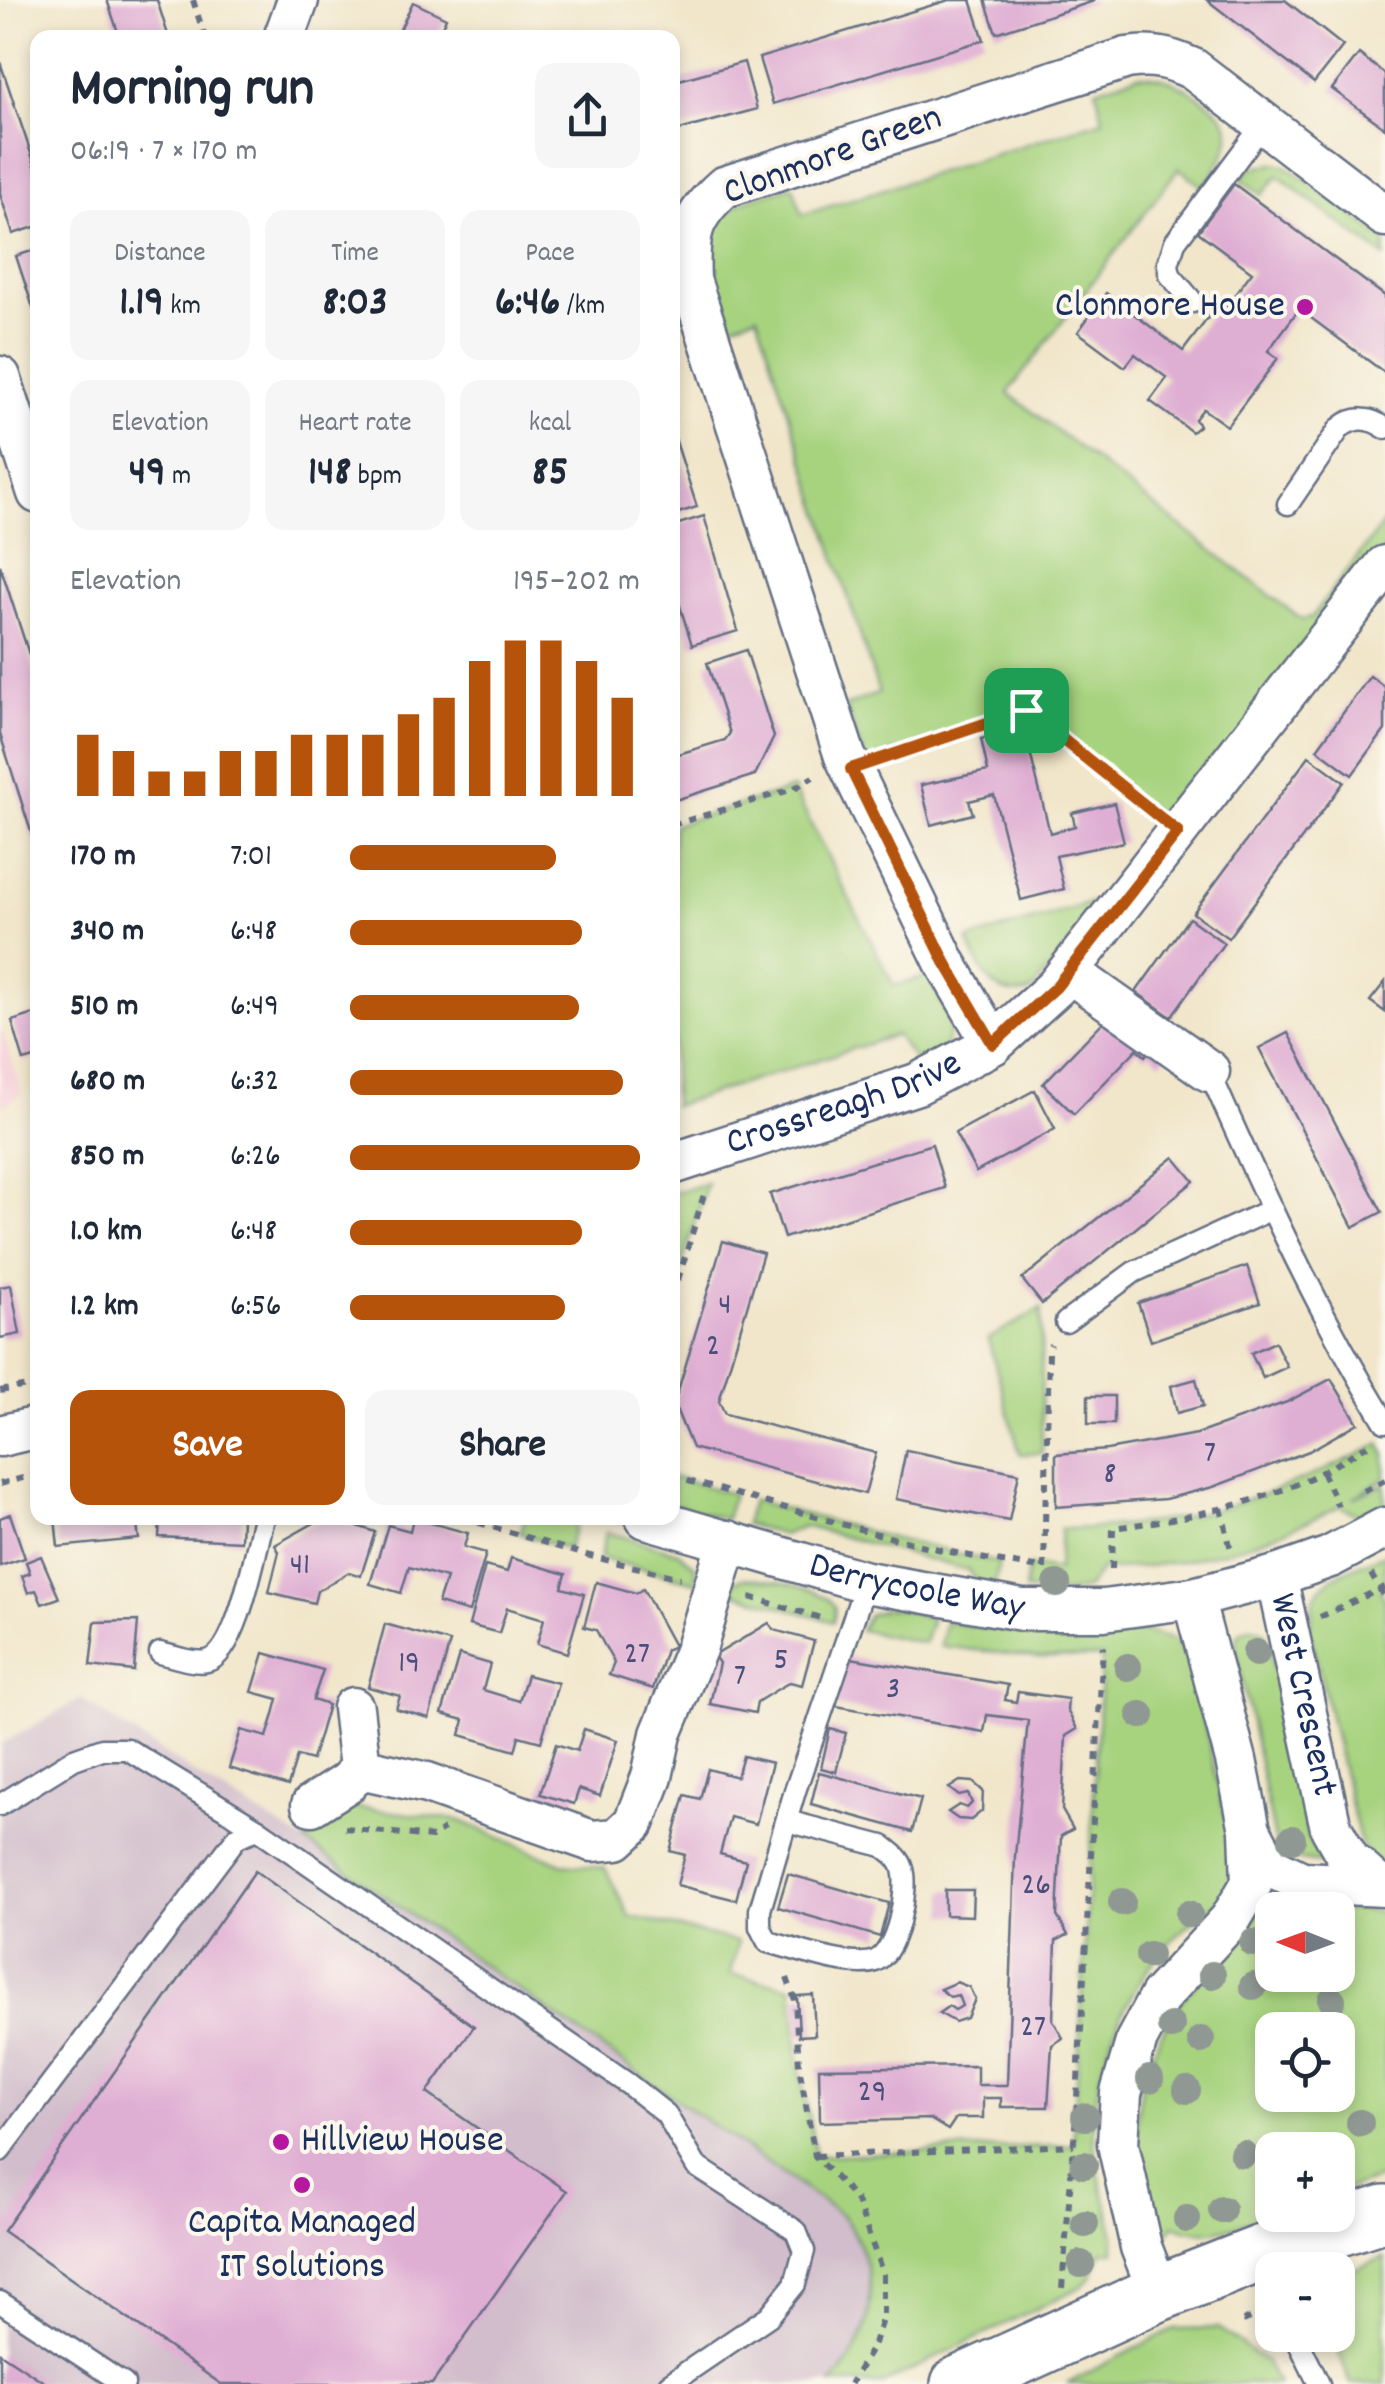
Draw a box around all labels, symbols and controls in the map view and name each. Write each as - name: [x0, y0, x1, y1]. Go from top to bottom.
- text: Morning run: [70, 53, 314, 132]
- button: share: [535, 63, 640, 168]
- street label: Clonmore Green: [716, 92, 950, 222]
- text: 06:19 · 7 × 170 m: [70, 130, 258, 176]
- text: Distance: [114, 235, 206, 275]
- text: Time: [331, 235, 379, 275]
- text: Pace: [525, 235, 575, 275]
- text: 1.19: [119, 275, 164, 335]
- text: 8:03: [322, 275, 388, 335]
- text: 6:46: [495, 275, 560, 335]
- place label: Clonmore House: [1055, 280, 1285, 335]
- text: km: [164, 288, 201, 328]
- text: /km: [560, 288, 605, 328]
- marker: Clonmore House: [1294, 296, 1316, 318]
- text: Elevation: [111, 405, 209, 445]
- text: Heart rate: [298, 405, 412, 445]
- text: kcal: [529, 405, 571, 445]
- text: 49: [129, 445, 166, 505]
- text: 148: [308, 445, 351, 505]
- text: 85: [532, 445, 568, 505]
- text: m: [166, 458, 191, 498]
- text: bpm: [351, 458, 402, 498]
- text: Elevation: [70, 560, 181, 606]
- text: 195–202 m: [513, 560, 640, 606]
- pin: [984, 668, 1069, 753]
- icon: arrive: [999, 683, 1054, 738]
- text: 170 m: [70, 835, 136, 881]
- text: 7:01: [230, 835, 272, 881]
- text: 340 m: [70, 910, 144, 956]
- text: 6:48: [230, 910, 277, 956]
- text: 510 m: [70, 985, 139, 1031]
- text: 6:49: [230, 985, 279, 1031]
- street label: Crossreagh Drive: [719, 1038, 972, 1172]
- text: 680 m: [70, 1060, 145, 1106]
- text: 6:32: [230, 1060, 279, 1106]
- text: 850 m: [70, 1135, 144, 1181]
- text: 6:26: [230, 1135, 281, 1181]
- text: 1.0 km: [70, 1210, 142, 1256]
- text: 6:48: [230, 1210, 277, 1256]
- house number: 4: [718, 1284, 732, 1330]
- text: 1.2 km: [70, 1285, 139, 1331]
- text: 6:56: [230, 1285, 282, 1331]
- house number: 2: [706, 1325, 720, 1371]
- button: Save: [70, 1390, 345, 1505]
- button: Share: [365, 1390, 640, 1505]
- house number: 7: [1204, 1432, 1216, 1478]
- house number: 8: [1104, 1453, 1116, 1499]
- street label: Derrycoole Way: [802, 1539, 1029, 1637]
- house number: 41: [290, 1544, 310, 1590]
- street label: West Crescent: [1253, 1588, 1351, 1802]
- house number: 27: [624, 1633, 650, 1679]
- house number: 5: [774, 1639, 788, 1685]
- house number: 19: [398, 1642, 420, 1688]
- house number: 7: [734, 1655, 746, 1701]
- house number: 3: [886, 1668, 900, 1714]
- house number: 26: [1021, 1864, 1051, 1910]
- north arrow: [1255, 1892, 1355, 1992]
- map controls: [1255, 1892, 1355, 2352]
- house number: 27: [1020, 2006, 1046, 2052]
- button: locate: [1255, 2012, 1355, 2112]
- house number: 29: [858, 2071, 886, 2117]
- place label: Hillview House: [301, 2115, 504, 2170]
- marker: Hillview House: [270, 2131, 292, 2153]
- button: +: [1255, 2132, 1355, 2232]
- marker: Capita Managed IT Solutions: [291, 2174, 313, 2196]
- place label: Capita Managed IT Solutions: [188, 2197, 416, 2296]
- button: −: [1255, 2252, 1355, 2352]

